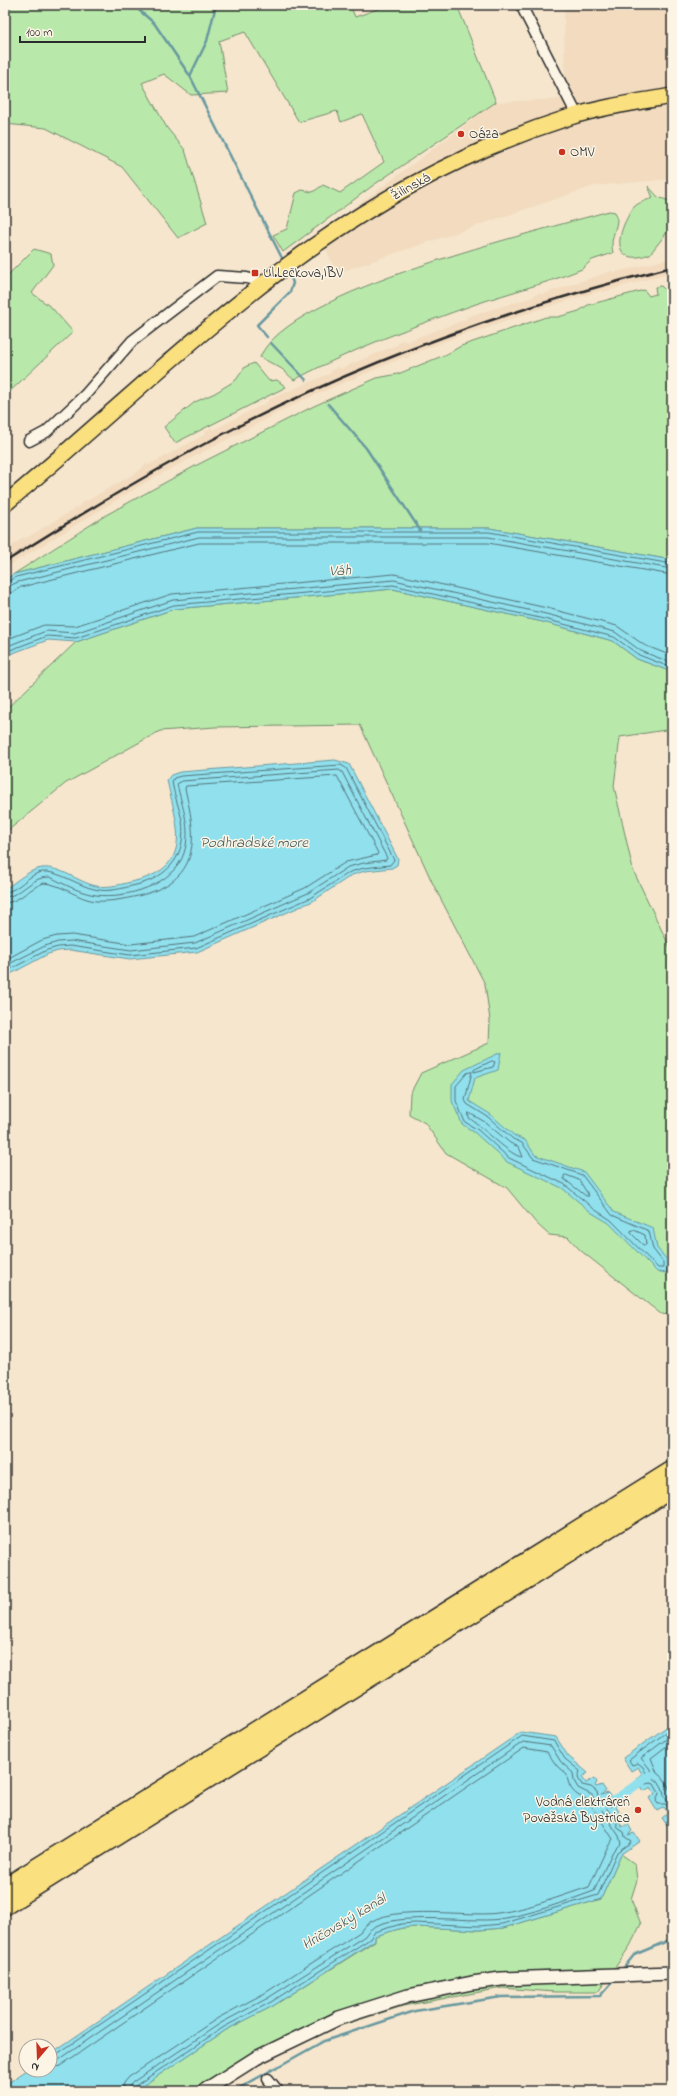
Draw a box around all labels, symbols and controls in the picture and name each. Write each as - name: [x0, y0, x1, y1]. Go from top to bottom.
- scale bar: [20, 18, 145, 44]
- text: 100 m: [26, 24, 53, 42]
- place label: Oáza: [469, 124, 499, 145]
- marker: Oáza: [456, 129, 466, 139]
- place label: OMV: [570, 142, 595, 163]
- marker: OMV: [557, 147, 567, 157]
- street label: Žilinská: [387, 167, 435, 207]
- place label: Ul.Lečkova,IBV: [263, 263, 343, 284]
- marker: Ul.Lečkova,IBV: [250, 268, 260, 278]
- water label: Váh: [329, 560, 352, 582]
- water label: Podhradské more: [200, 832, 309, 854]
- place label: Vodná elektráreň Považská Bystrica: [523, 1792, 630, 1830]
- marker: Vodná elektráreň Považská Bystrica: [633, 1805, 643, 1815]
- water label: Hričovský kanál: [298, 1887, 393, 1957]
- north arrow: [18, 2038, 58, 2078]
- text: N: [29, 2058, 41, 2075]

